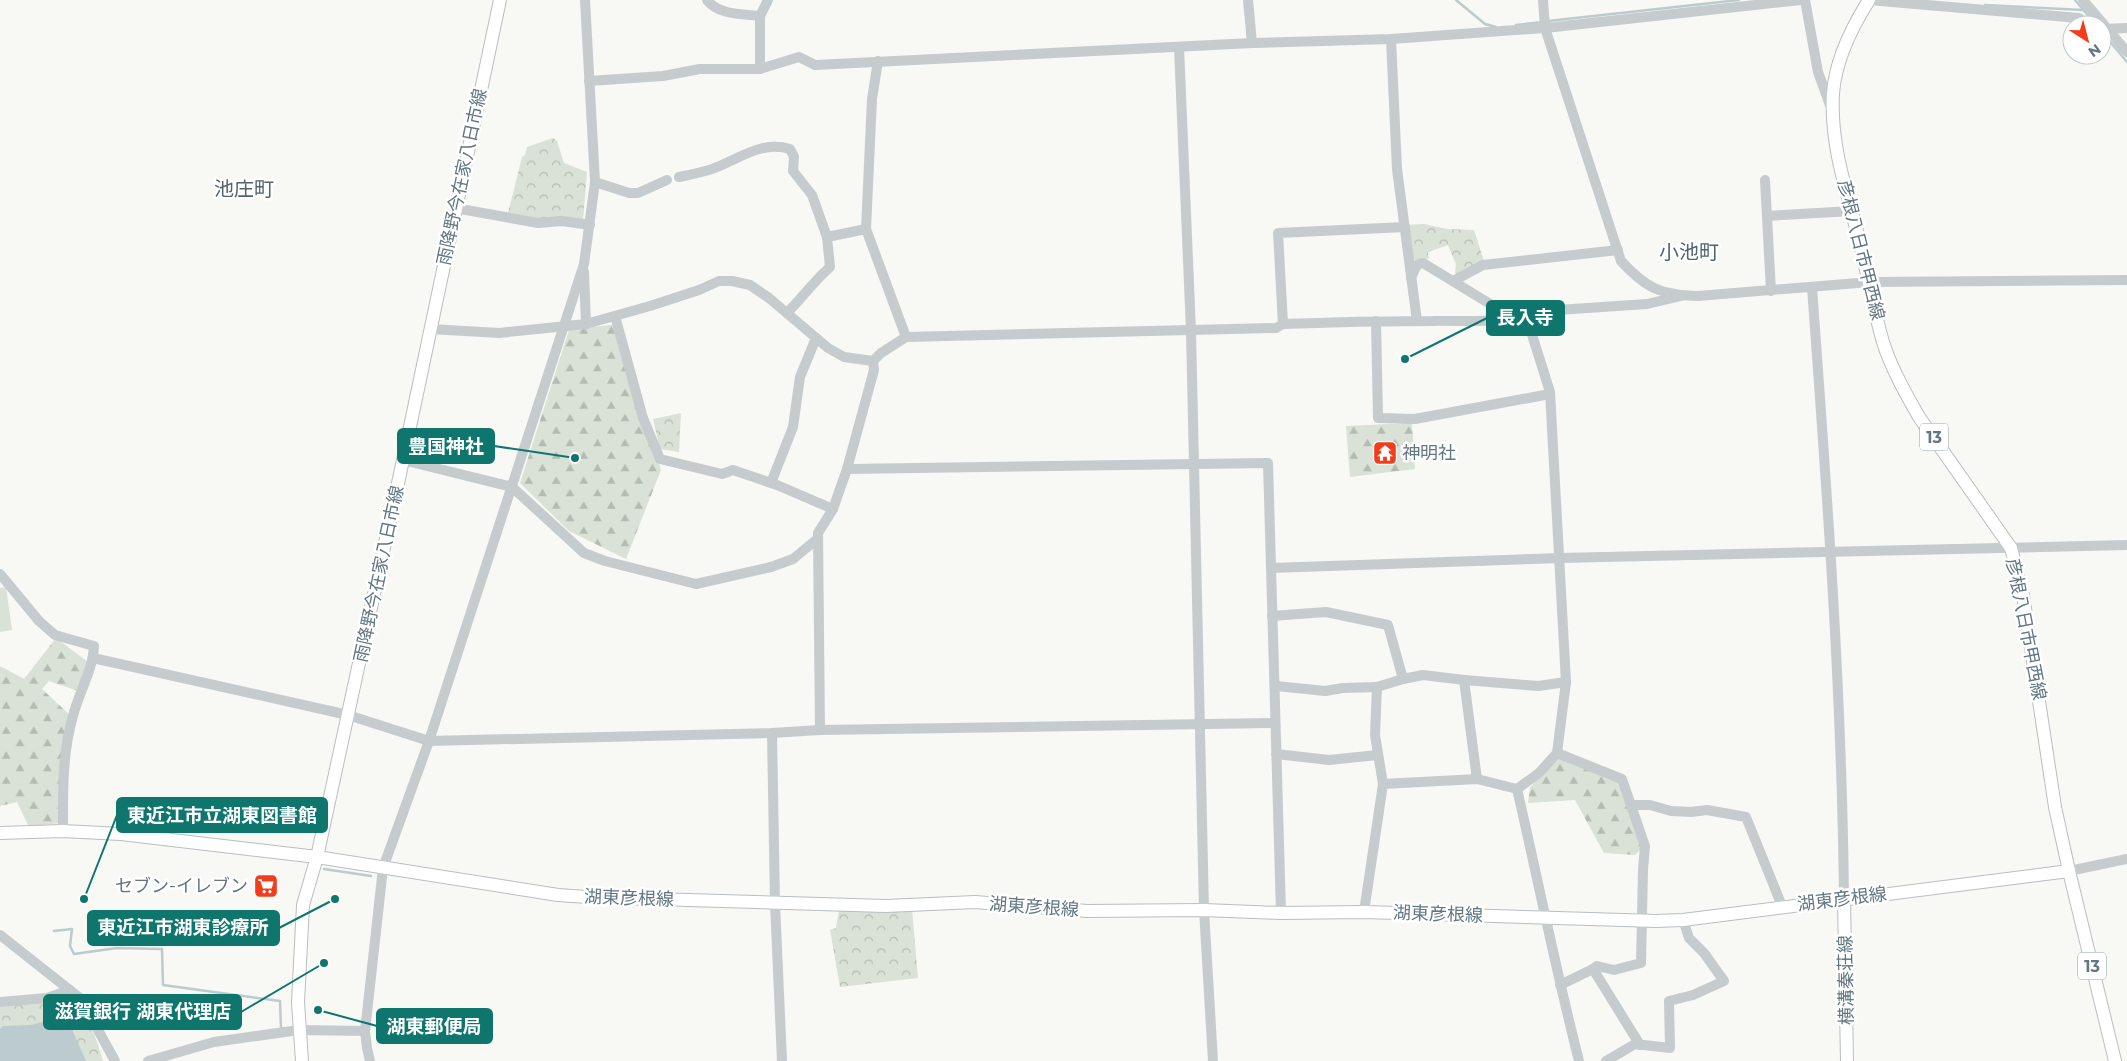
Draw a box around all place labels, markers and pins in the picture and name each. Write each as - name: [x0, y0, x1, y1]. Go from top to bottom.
- callout: 長入寺: [1487, 301, 1564, 335]
- callout: 豊国神社: [398, 429, 494, 463]
- temple icon: 神明社: [1372, 440, 1398, 466]
- place label: 神明社: [1402, 442, 1456, 464]
- callout: 東近江市立湖東図書館: [117, 798, 327, 832]
- supermarket icon: セブン-イレブン: [253, 873, 279, 899]
- place label: セブン-イレブン: [115, 875, 248, 897]
- callout: 東近江市湖東診療所: [88, 911, 279, 945]
- callout: 滋賀銀行 湖東代理店: [44, 995, 241, 1029]
- callout: 湖東郵便局: [377, 1009, 492, 1043]

